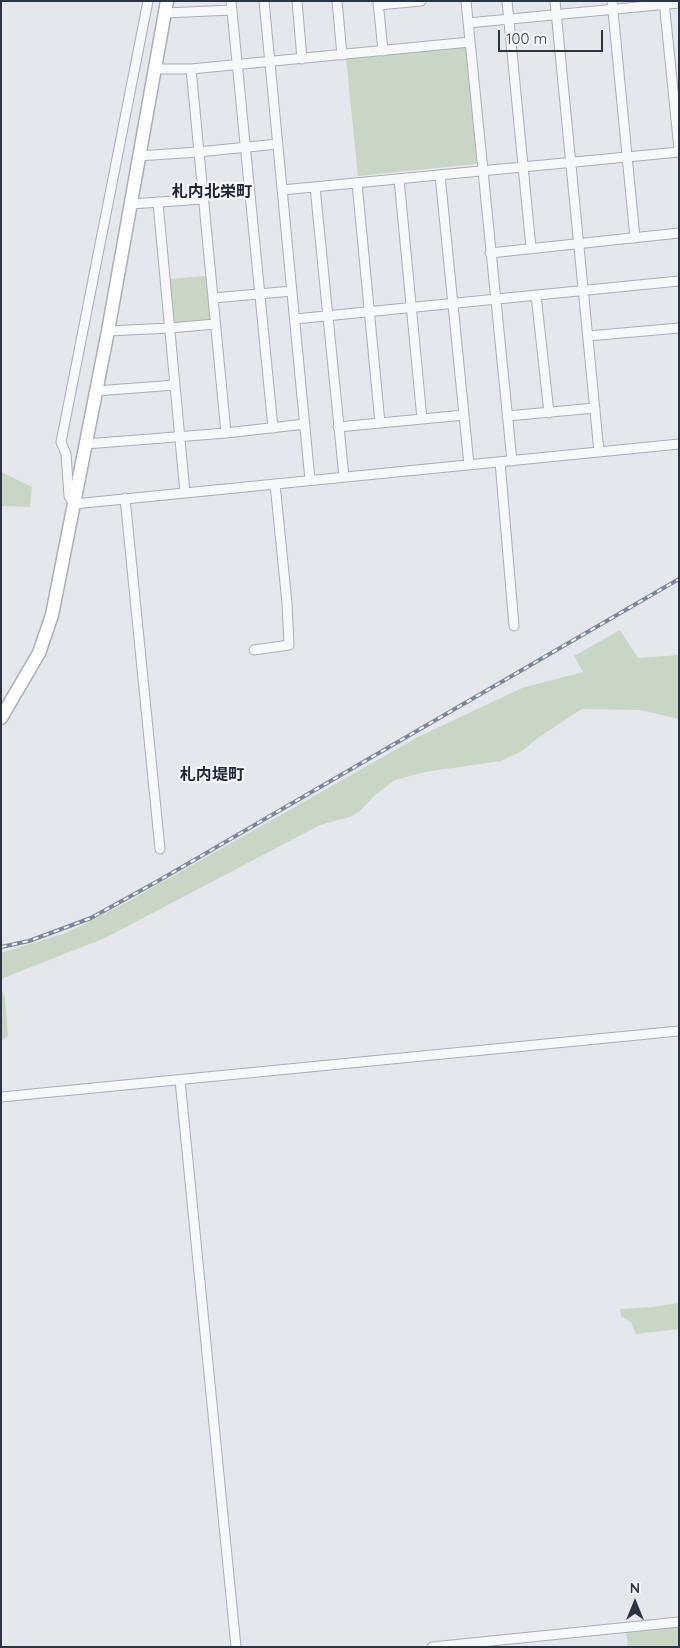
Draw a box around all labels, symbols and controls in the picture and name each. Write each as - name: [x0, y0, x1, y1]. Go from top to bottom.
- scale bar: [500, 20, 605, 52]
- text: 100 m: [506, 29, 547, 48]
- district label: 札内北栄町: [172, 182, 252, 202]
- district label: 札内堤町: [180, 765, 244, 785]
- north arrow: [610, 1578, 660, 1628]
- text: N: [630, 1579, 640, 1597]

